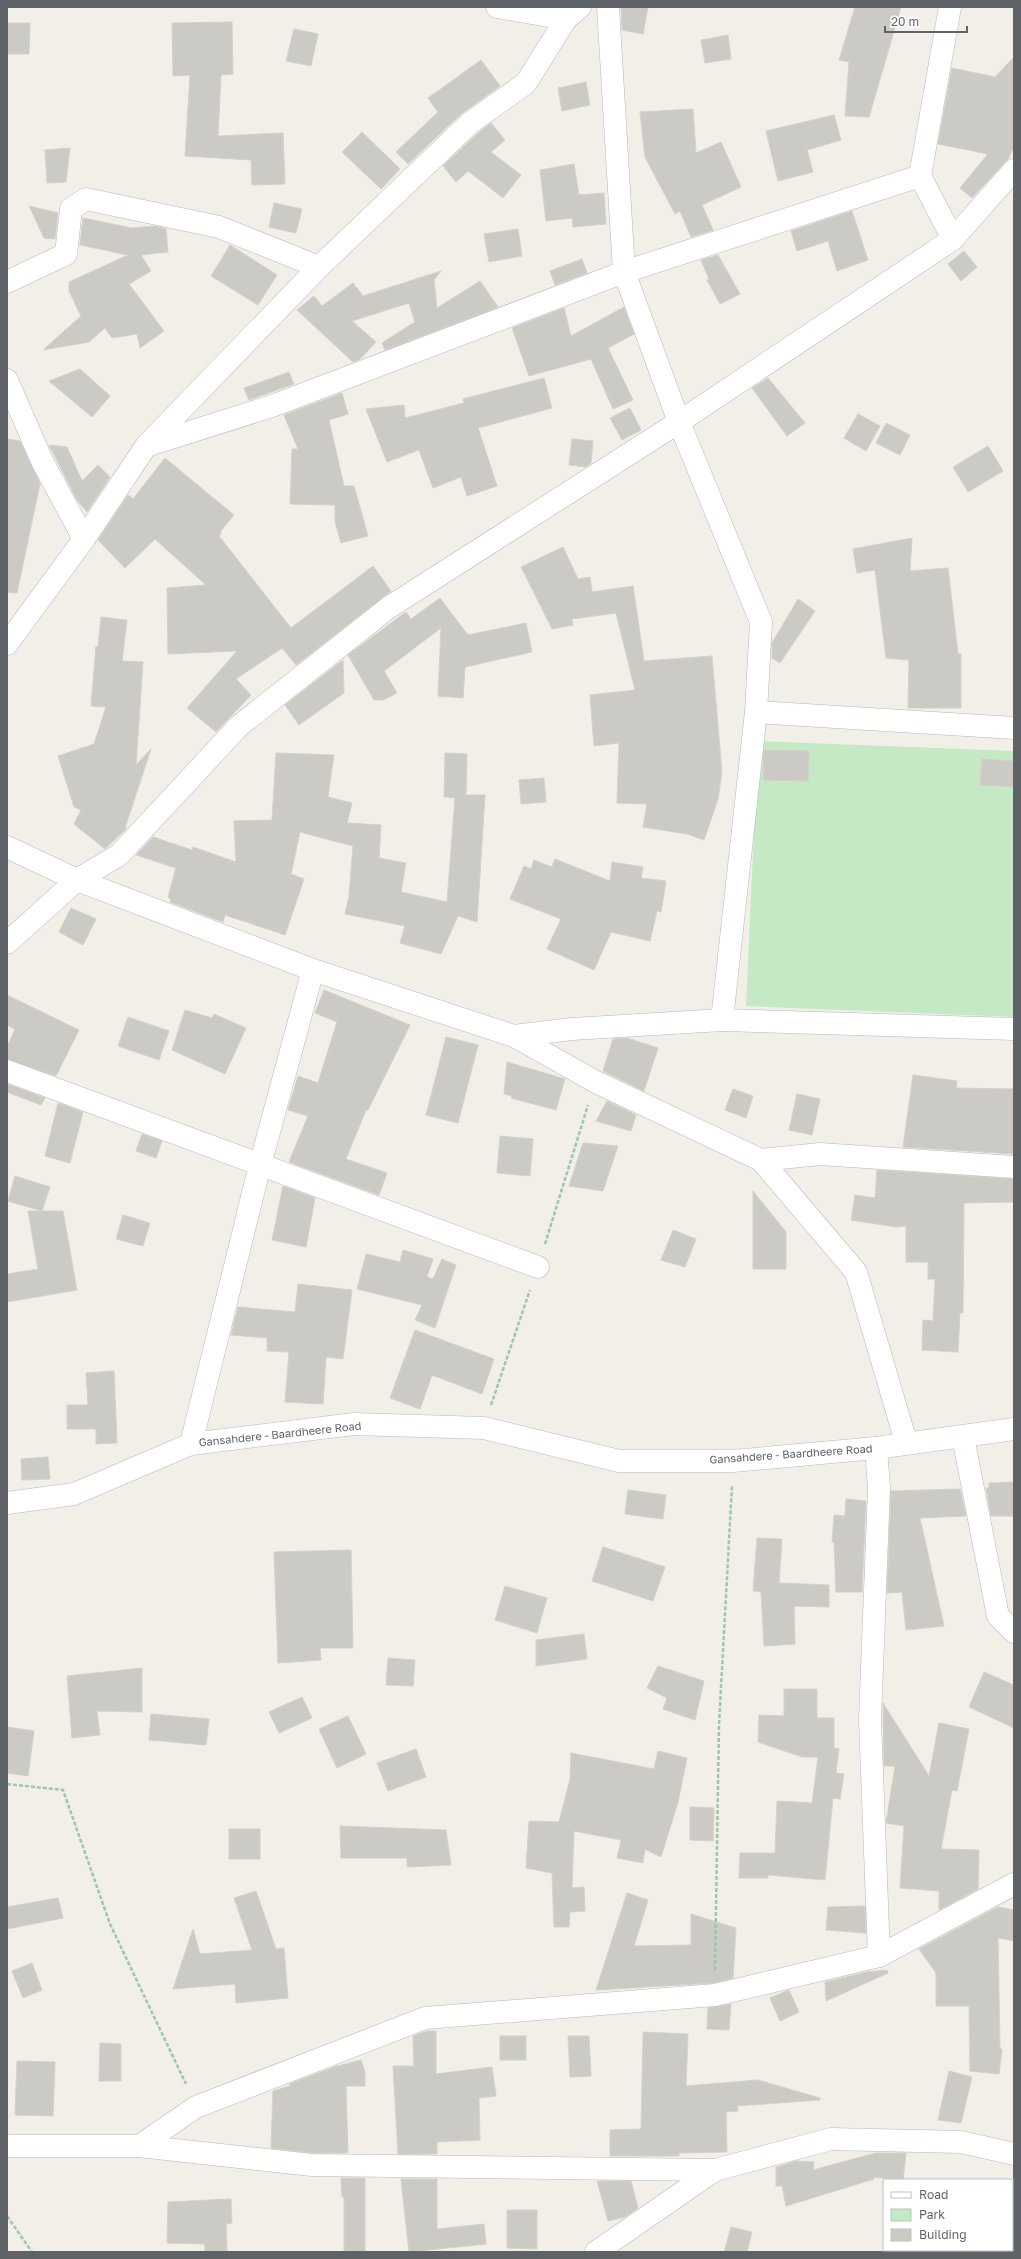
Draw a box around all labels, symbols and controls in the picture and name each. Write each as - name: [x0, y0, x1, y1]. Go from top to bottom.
- scale bar: [885, 8, 967, 34]
- text: 20 m: [891, 14, 919, 29]
- street label: Gansahdere - Baardheere Road: [198, 1418, 362, 1449]
- street label: Gansahdere - Baardheere Road: [709, 1441, 873, 1466]
- legend: [883, 2179, 1013, 2251]
- text: Road: [919, 2187, 948, 2202]
- text: Park: [919, 2207, 945, 2222]
- text: Building: [919, 2227, 967, 2242]

